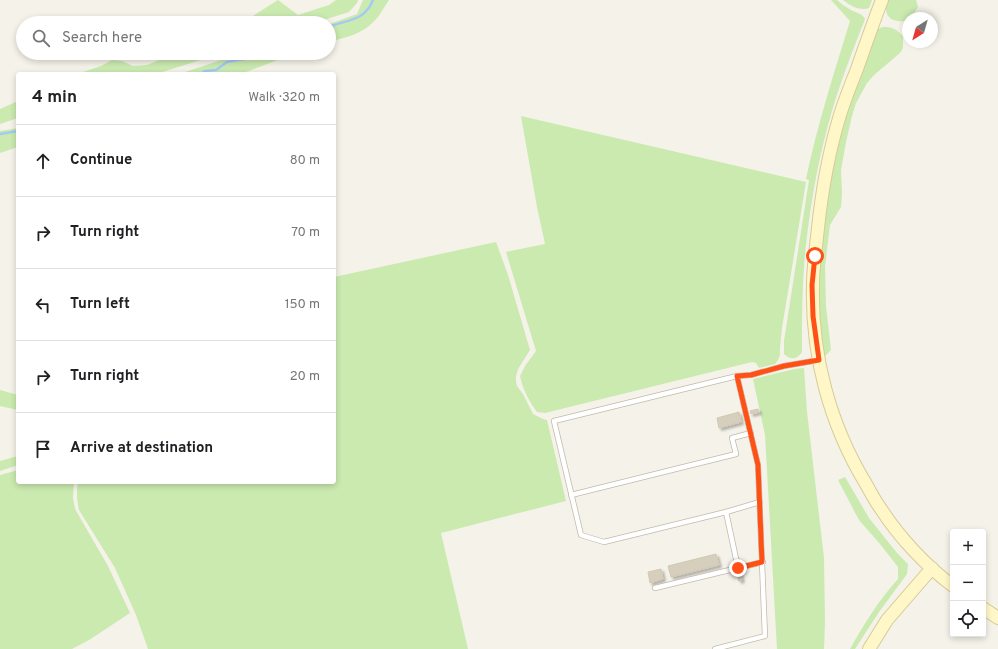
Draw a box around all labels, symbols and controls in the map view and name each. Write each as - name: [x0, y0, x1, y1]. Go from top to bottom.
- north arrow: [902, 12, 938, 48]
- search box: [16, 16, 336, 60]
- icon: search: [30, 27, 52, 49]
- text: Search here: [62, 29, 142, 48]
- text: 4 min: [32, 87, 77, 109]
- text: Walk · 320 m: [248, 90, 320, 106]
- icon: ahead: [32, 150, 54, 172]
- text: Continue: [70, 151, 132, 170]
- text: 80 m: [290, 153, 320, 169]
- icon: right: [32, 222, 54, 244]
- text: Turn right: [70, 223, 139, 242]
- text: 70 m: [291, 225, 320, 241]
- route start: [806, 247, 824, 265]
- icon: left: [32, 294, 54, 316]
- text: Turn left: [70, 295, 130, 314]
- text: 150 m: [285, 297, 320, 313]
- icon: right: [32, 366, 54, 388]
- text: Turn right: [70, 367, 139, 386]
- text: 20 m: [290, 369, 320, 385]
- icon: arrive: [32, 438, 54, 460]
- text: Arrive at destination: [70, 439, 213, 458]
- map controls: [950, 529, 986, 637]
- button: +: [950, 529, 986, 565]
- route end: [729, 559, 747, 577]
- button: −: [950, 565, 986, 601]
- button: locate: [950, 601, 986, 637]

